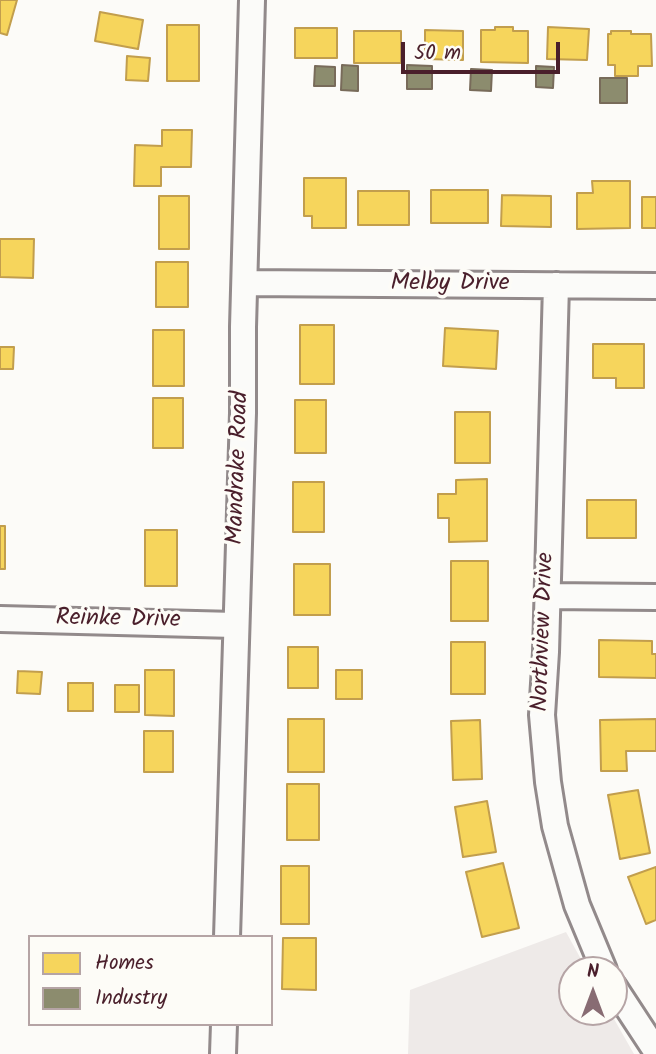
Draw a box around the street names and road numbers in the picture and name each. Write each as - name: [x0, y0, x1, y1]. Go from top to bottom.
- street label: Melby Drive: [390, 271, 510, 299]
- street label: Mandrake Road: [223, 391, 257, 545]
- street label: Northview Drive: [528, 552, 562, 712]
- street label: Reinke Drive: [55, 606, 181, 636]

